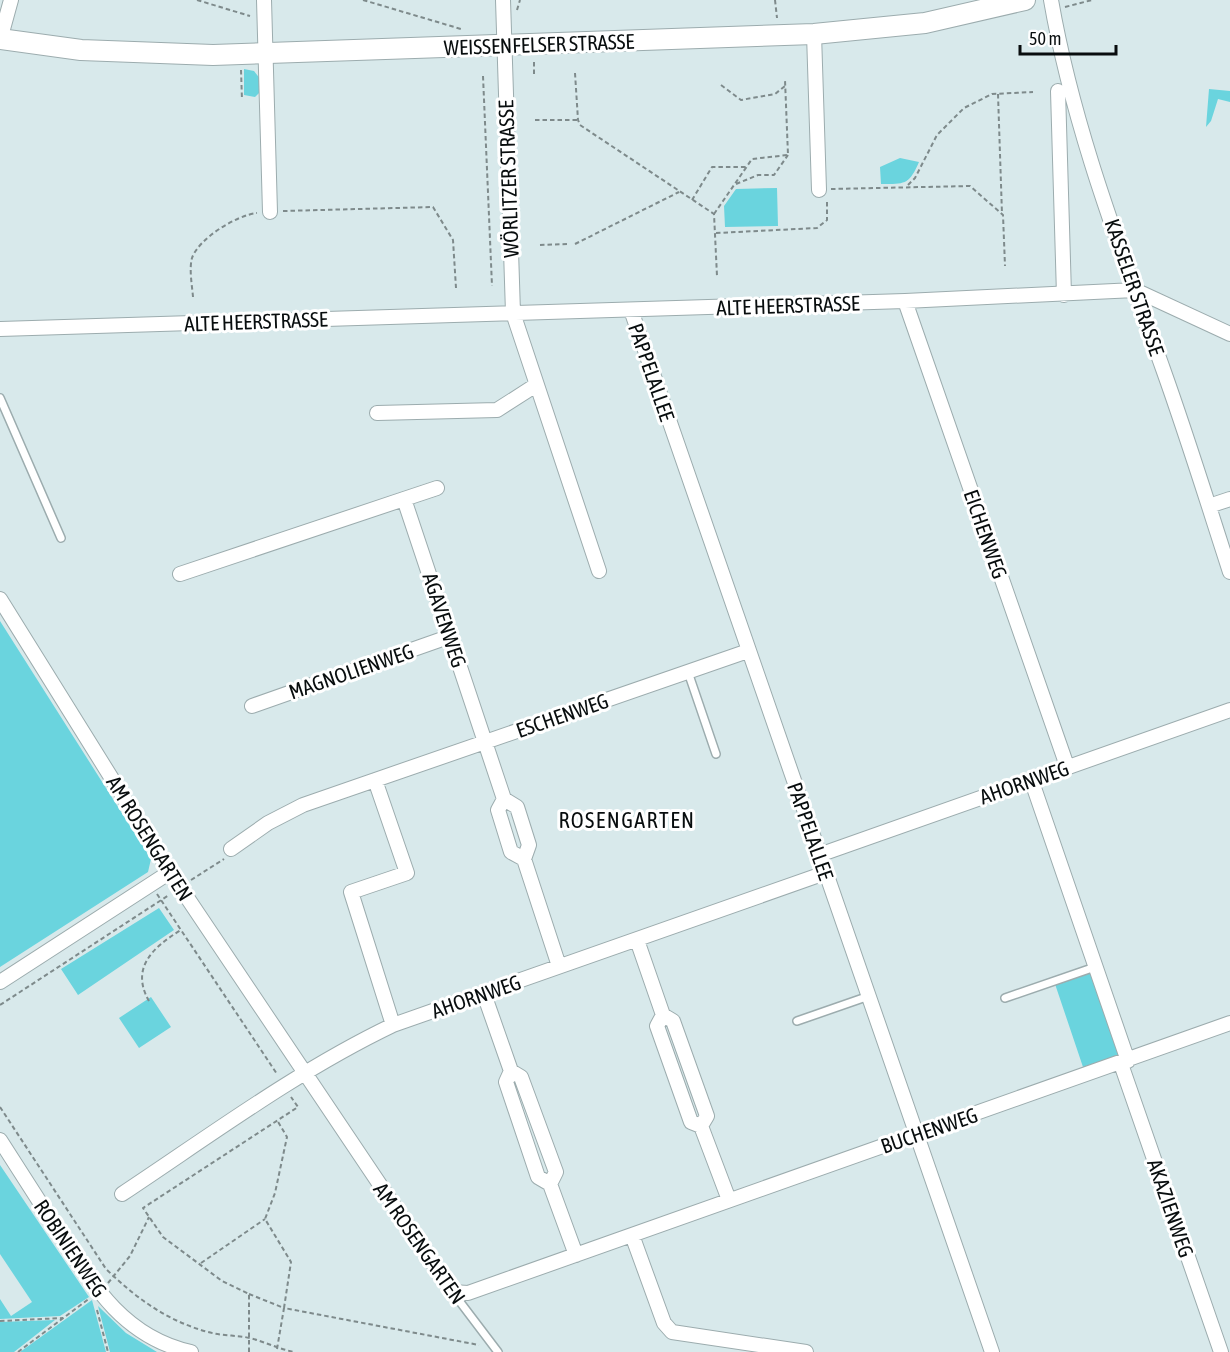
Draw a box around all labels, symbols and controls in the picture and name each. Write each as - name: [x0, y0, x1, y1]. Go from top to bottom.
- scale bar: [1020, 18, 1116, 56]
- text: 50 m: [1029, 28, 1061, 49]
- street label: WEISSENFELSER STRASSE: [443, 29, 635, 59]
- street label: WÖRLITZER STRASSE: [493, 100, 523, 258]
- street label: KASSELER STRASSE: [1100, 215, 1170, 359]
- street label: ALTE HEERSTRASSE: [716, 291, 860, 319]
- street label: ALTE HEERSTRASSE: [184, 307, 328, 335]
- street label: PAPPELALLEE: [624, 320, 680, 424]
- street label: EICHENWEG: [960, 486, 1012, 582]
- street label: AGAVENWEG: [418, 570, 472, 670]
- street label: MAGNOLIENWEG: [286, 638, 416, 704]
- street label: ESCHENWEG: [513, 688, 611, 742]
- street label: AHORNWEG: [976, 756, 1072, 808]
- street label: AM ROSENGARTEN: [102, 771, 198, 905]
- street label: PAPPELALLEE: [783, 779, 839, 883]
- district label: ROSENGARTEN: [558, 807, 696, 833]
- street label: AHORNWEG: [428, 970, 524, 1022]
- street label: BUCHENWEG: [878, 1102, 980, 1158]
- street label: AKAZIENWEG: [1143, 1156, 1199, 1260]
- street label: AM ROSENGARTEN: [369, 1178, 471, 1308]
- street label: ROBINIENWEG: [30, 1195, 112, 1301]

